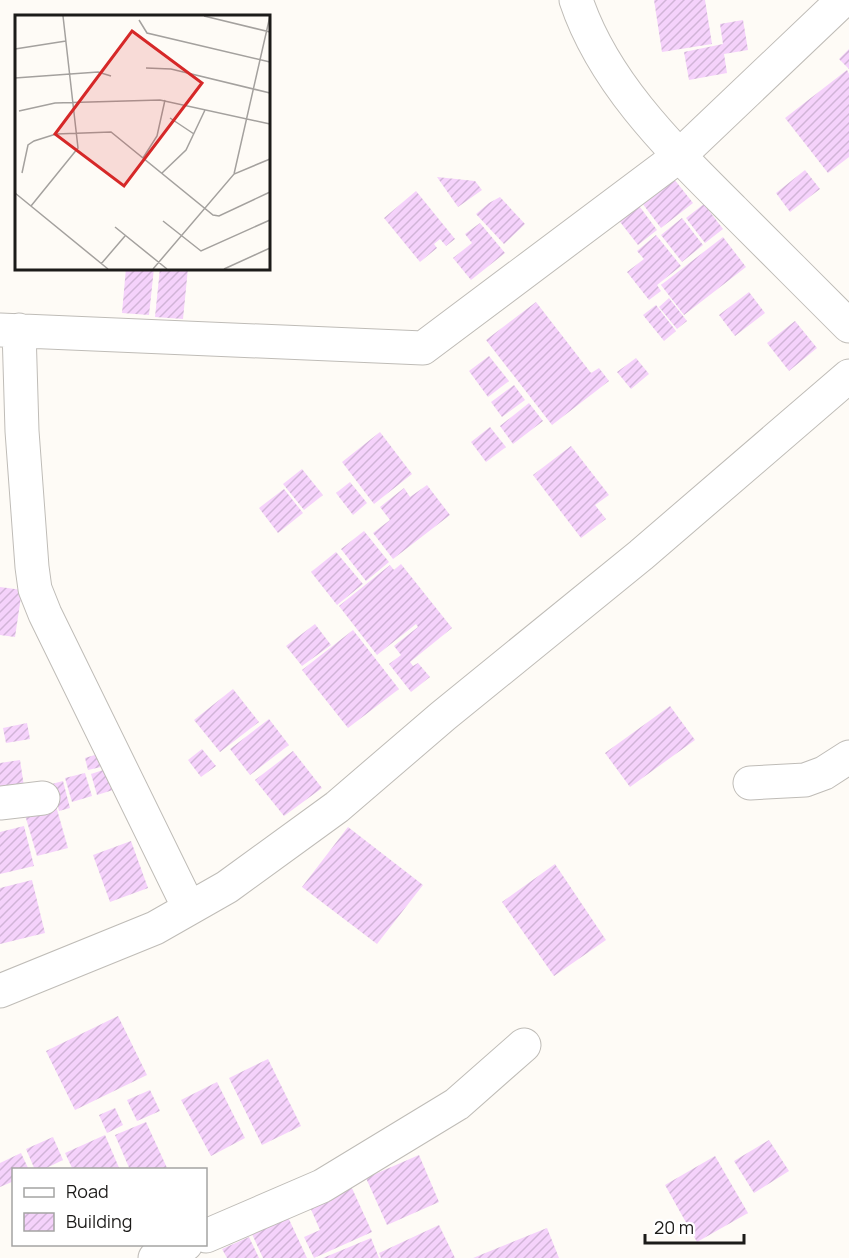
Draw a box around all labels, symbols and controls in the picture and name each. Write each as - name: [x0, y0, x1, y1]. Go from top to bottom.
- inset map: [15, 15, 270, 270]
- legend: [12, 1168, 207, 1246]
- text: Road: [66, 1179, 109, 1203]
- scale bar: [645, 1207, 744, 1245]
- text: Building: [66, 1209, 132, 1233]
- text: 20 m: [654, 1215, 694, 1239]

